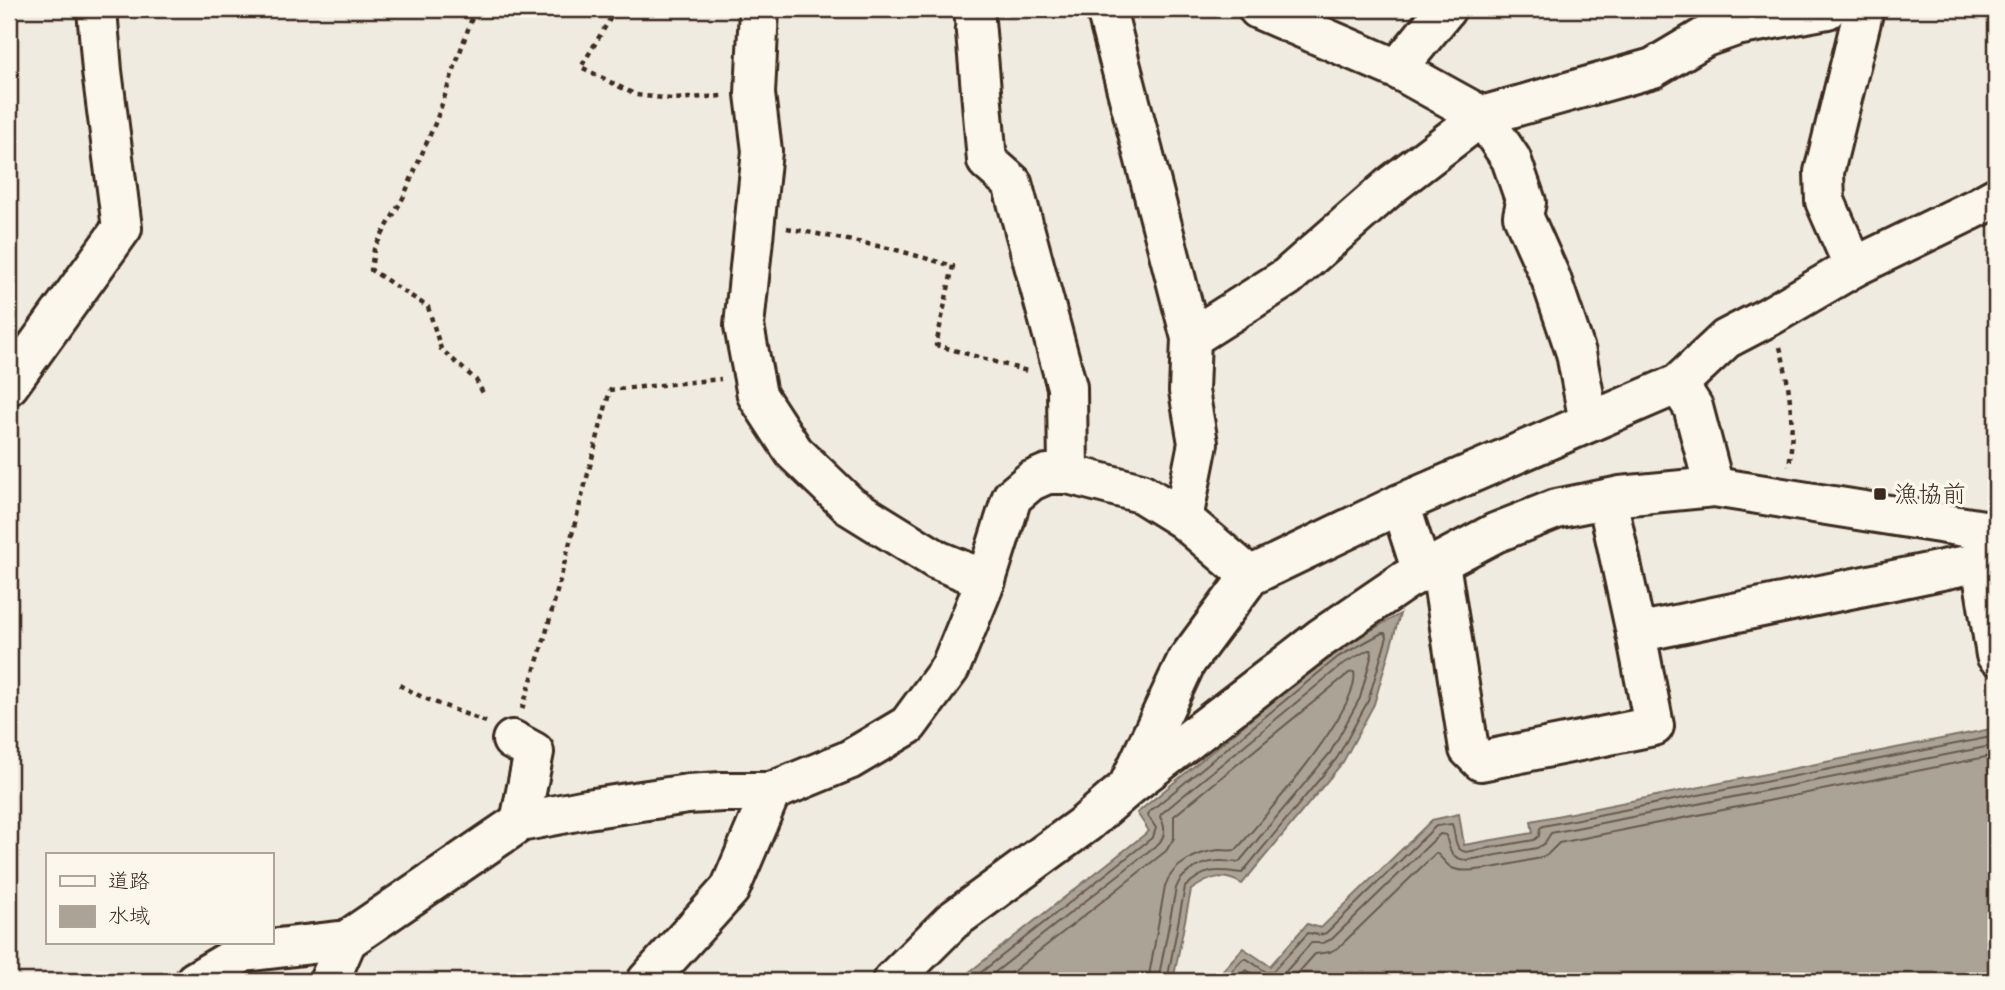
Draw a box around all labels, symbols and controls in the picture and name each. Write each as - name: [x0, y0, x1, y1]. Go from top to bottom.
- place label: 漁協前: [1894, 479, 1966, 509]
- marker: 漁協前: [1872, 486, 1888, 502]
- legend: [46, 853, 273, 944]
- text: 道路: [108, 868, 150, 894]
- text: 水域: [108, 903, 150, 929]

